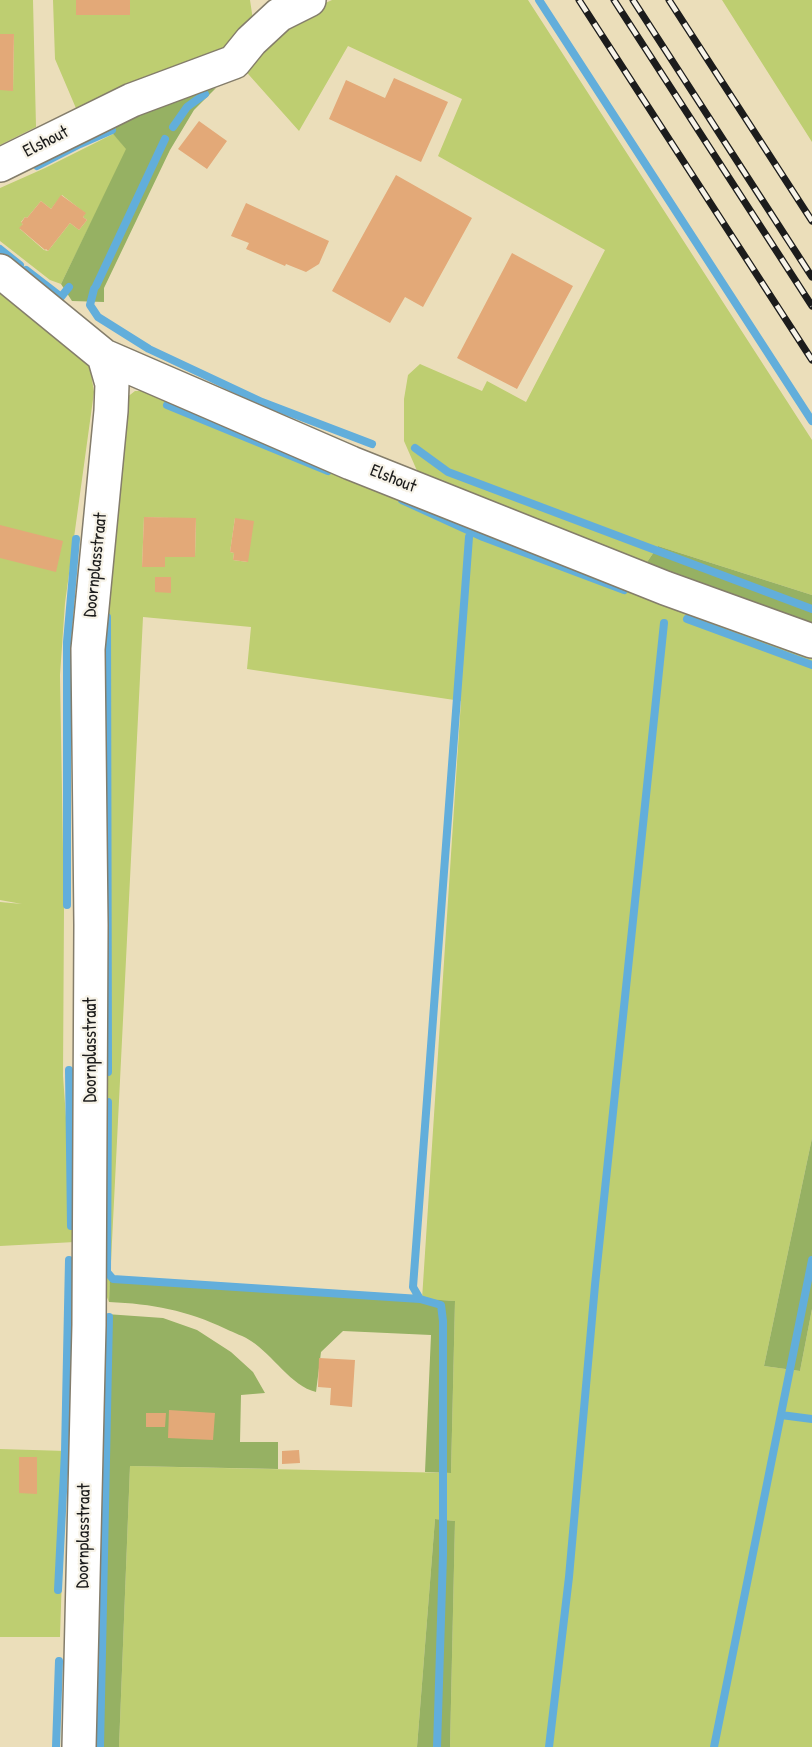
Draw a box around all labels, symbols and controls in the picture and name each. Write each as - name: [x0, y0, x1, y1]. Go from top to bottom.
- street label: Elshout: [20, 122, 72, 162]
- street label: Elshout: [367, 460, 419, 498]
- street label: Doornplasstraat: [80, 512, 112, 618]
- street label: Doornplasstraat: [80, 998, 102, 1102]
- street label: Doornplasstraat: [72, 1483, 96, 1589]

